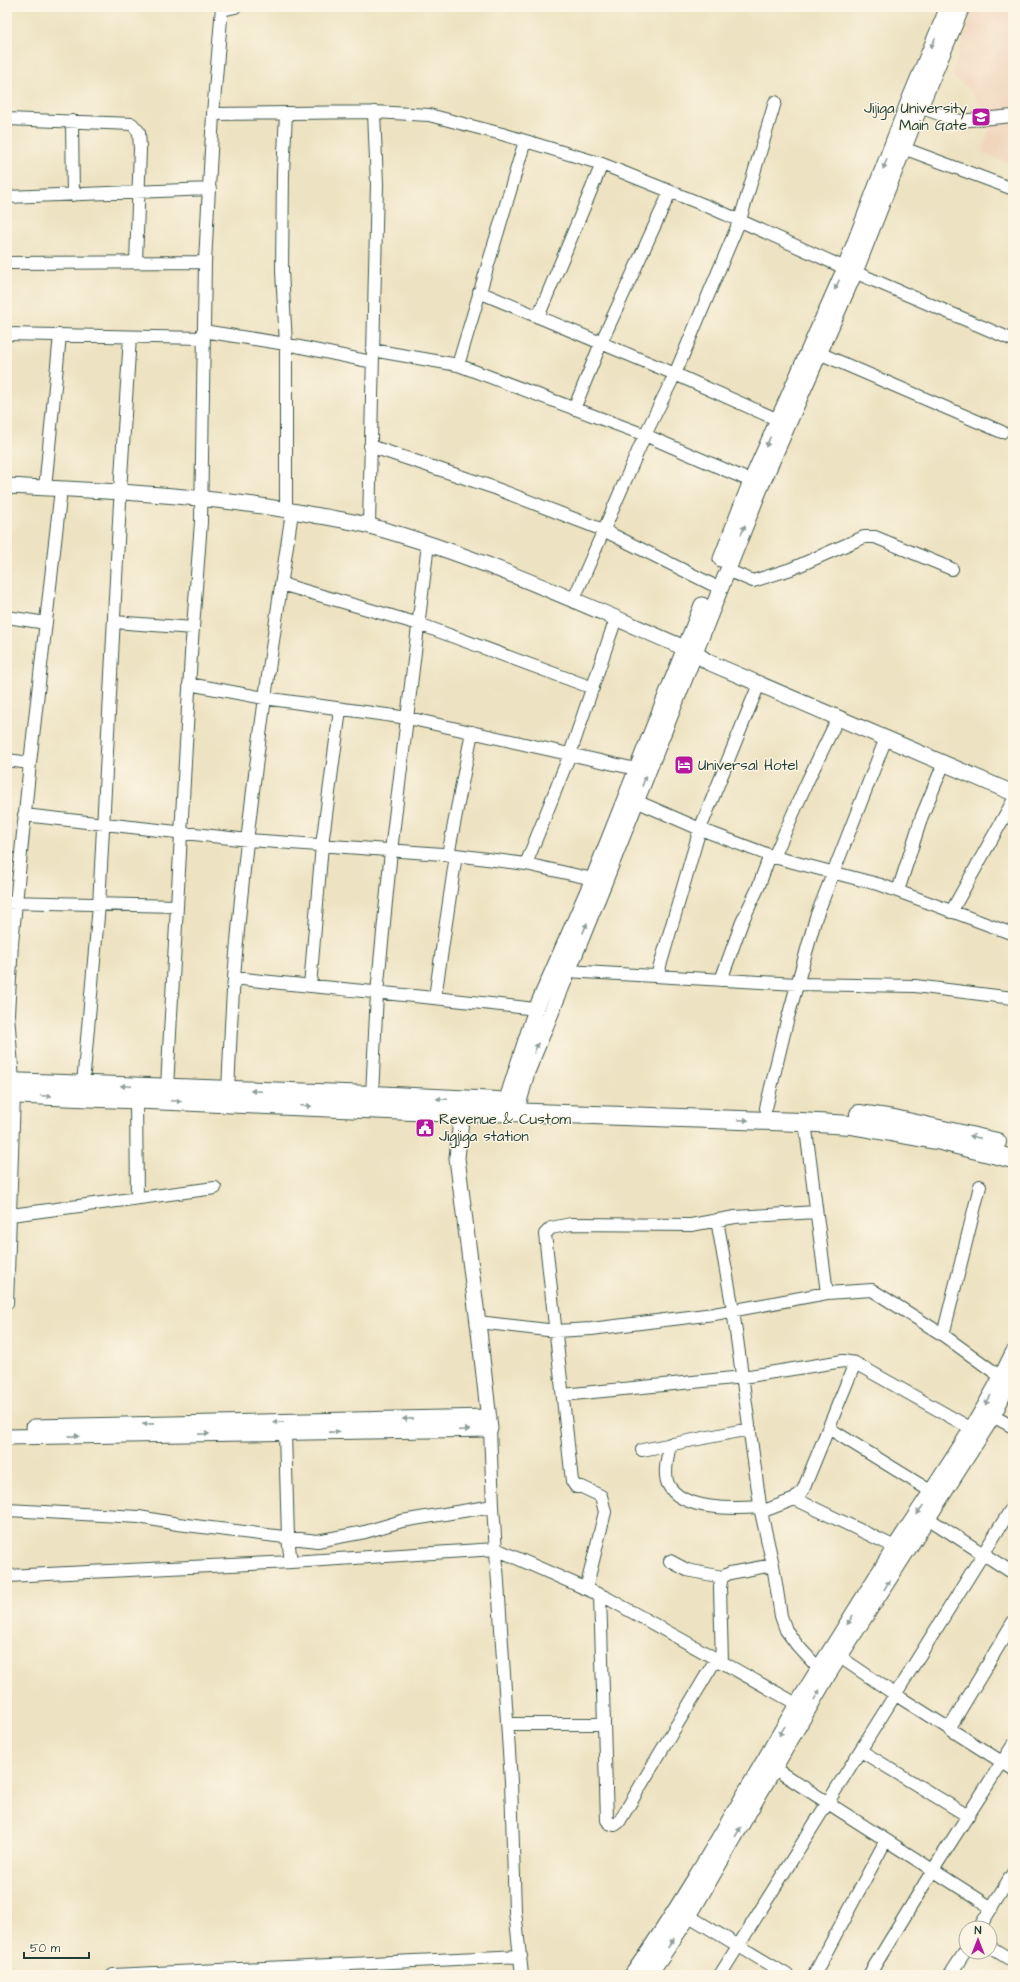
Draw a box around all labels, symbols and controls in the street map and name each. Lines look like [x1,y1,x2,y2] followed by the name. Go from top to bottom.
[930,37,936,49] one-way arrow
[864,98,967,136] place label: Jijiga University Main Gate
[970,106,992,128] school or university icon: Jijiga University Main Gate
[881,158,887,170] one-way arrow
[834,279,840,291] one-way arrow
[765,437,771,448] one-way arrow
[741,524,747,536] one-way arrow
[673,754,695,776] hotel icon: Universal Hotel
[698,755,798,776] place label: Universal Hotel
[641,775,647,787] one-way arrow
[582,921,588,933] one-way arrow
[533,1042,539,1054] one-way arrow
[120,1082,132,1089] one-way arrow
[249,1088,262,1094] one-way arrow
[40,1093,53,1099] one-way arrow
[436,1095,448,1102] one-way arrow
[170,1098,183,1104] one-way arrow
[300,1103,312,1110] one-way arrow
[439,1109,571,1148] place label: Revenue & Custom Jigjiga station
[414,1117,436,1139] public building icon: Revenue & Custom Jigjiga station
[737,1117,750,1123] one-way arrow
[969,1134,981,1140] one-way arrow
[985,1394,992,1406] one-way arrow
[402,1416,414,1423] one-way arrow
[271,1419,284,1425] one-way arrow
[141,1421,154,1427] one-way arrow
[458,1427,471,1433] one-way arrow
[328,1429,341,1435] one-way arrow
[198,1431,211,1437] one-way arrow
[68,1433,81,1439] one-way arrow
[916,1505,924,1516] one-way arrow
[883,1580,891,1590] one-way arrow
[846,1614,853,1626] one-way arrow
[814,1689,821,1701] one-way arrow
[779,1725,786,1737] one-way arrow
[735,1826,742,1838] one-way arrow
[958,1920,998,1960] north arrow
[975,1923,982,1938] text: N
[24,1934,89,1960] scale bar
[667,1937,675,1948] one-way arrow
[30,1940,61,1957] text: 50 m

